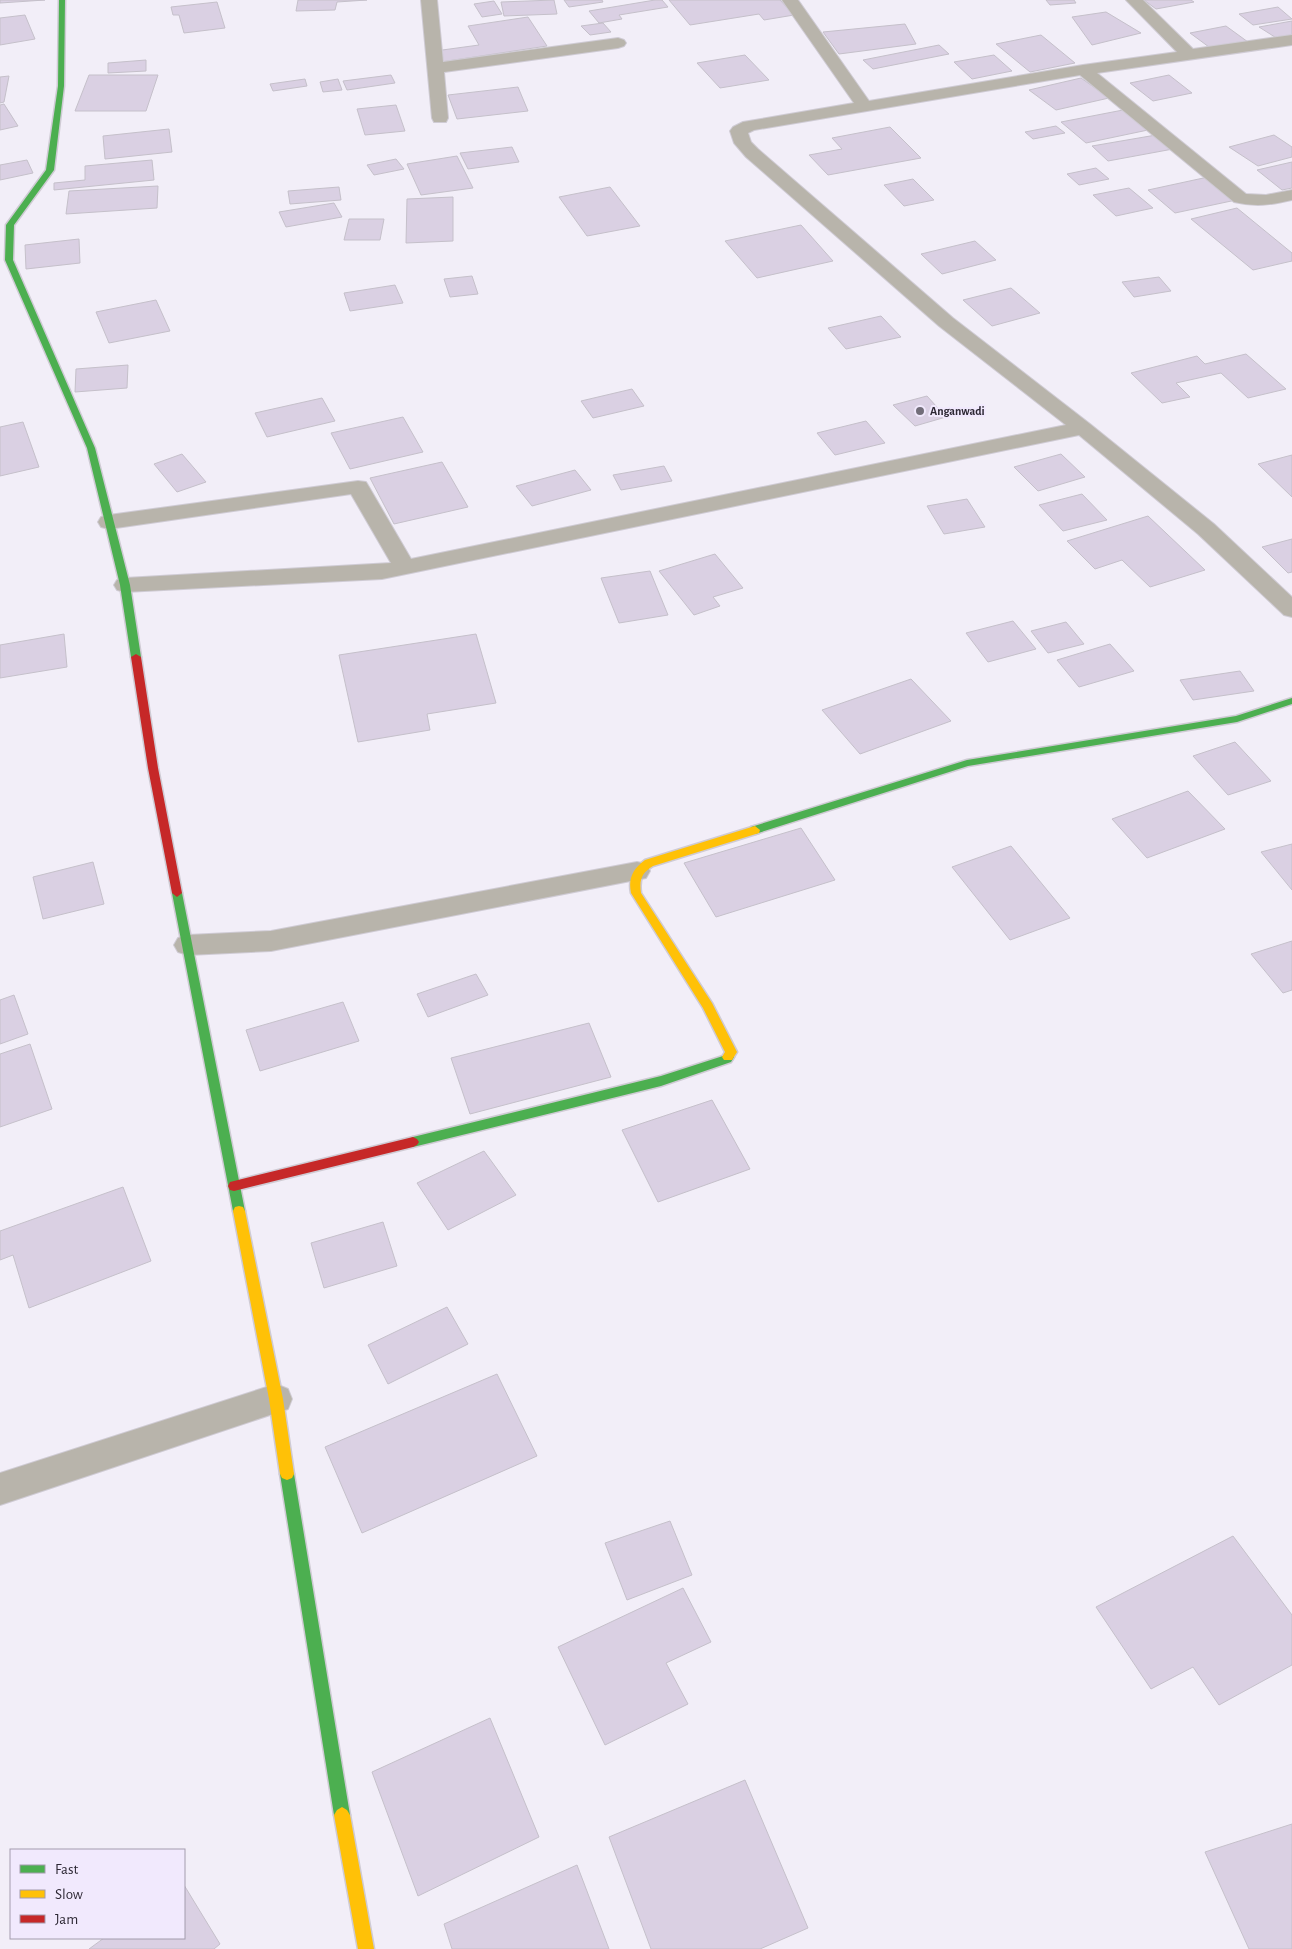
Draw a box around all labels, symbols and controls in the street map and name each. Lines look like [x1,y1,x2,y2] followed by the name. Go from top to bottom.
[914,405,926,417] marker: Anganwadi
[930,405,985,417] place label: Anganwadi
[10,1849,185,1939] legend
[55,1862,79,1877] text: Fast
[55,1887,83,1902] text: Slow
[55,1912,78,1927] text: Jam

